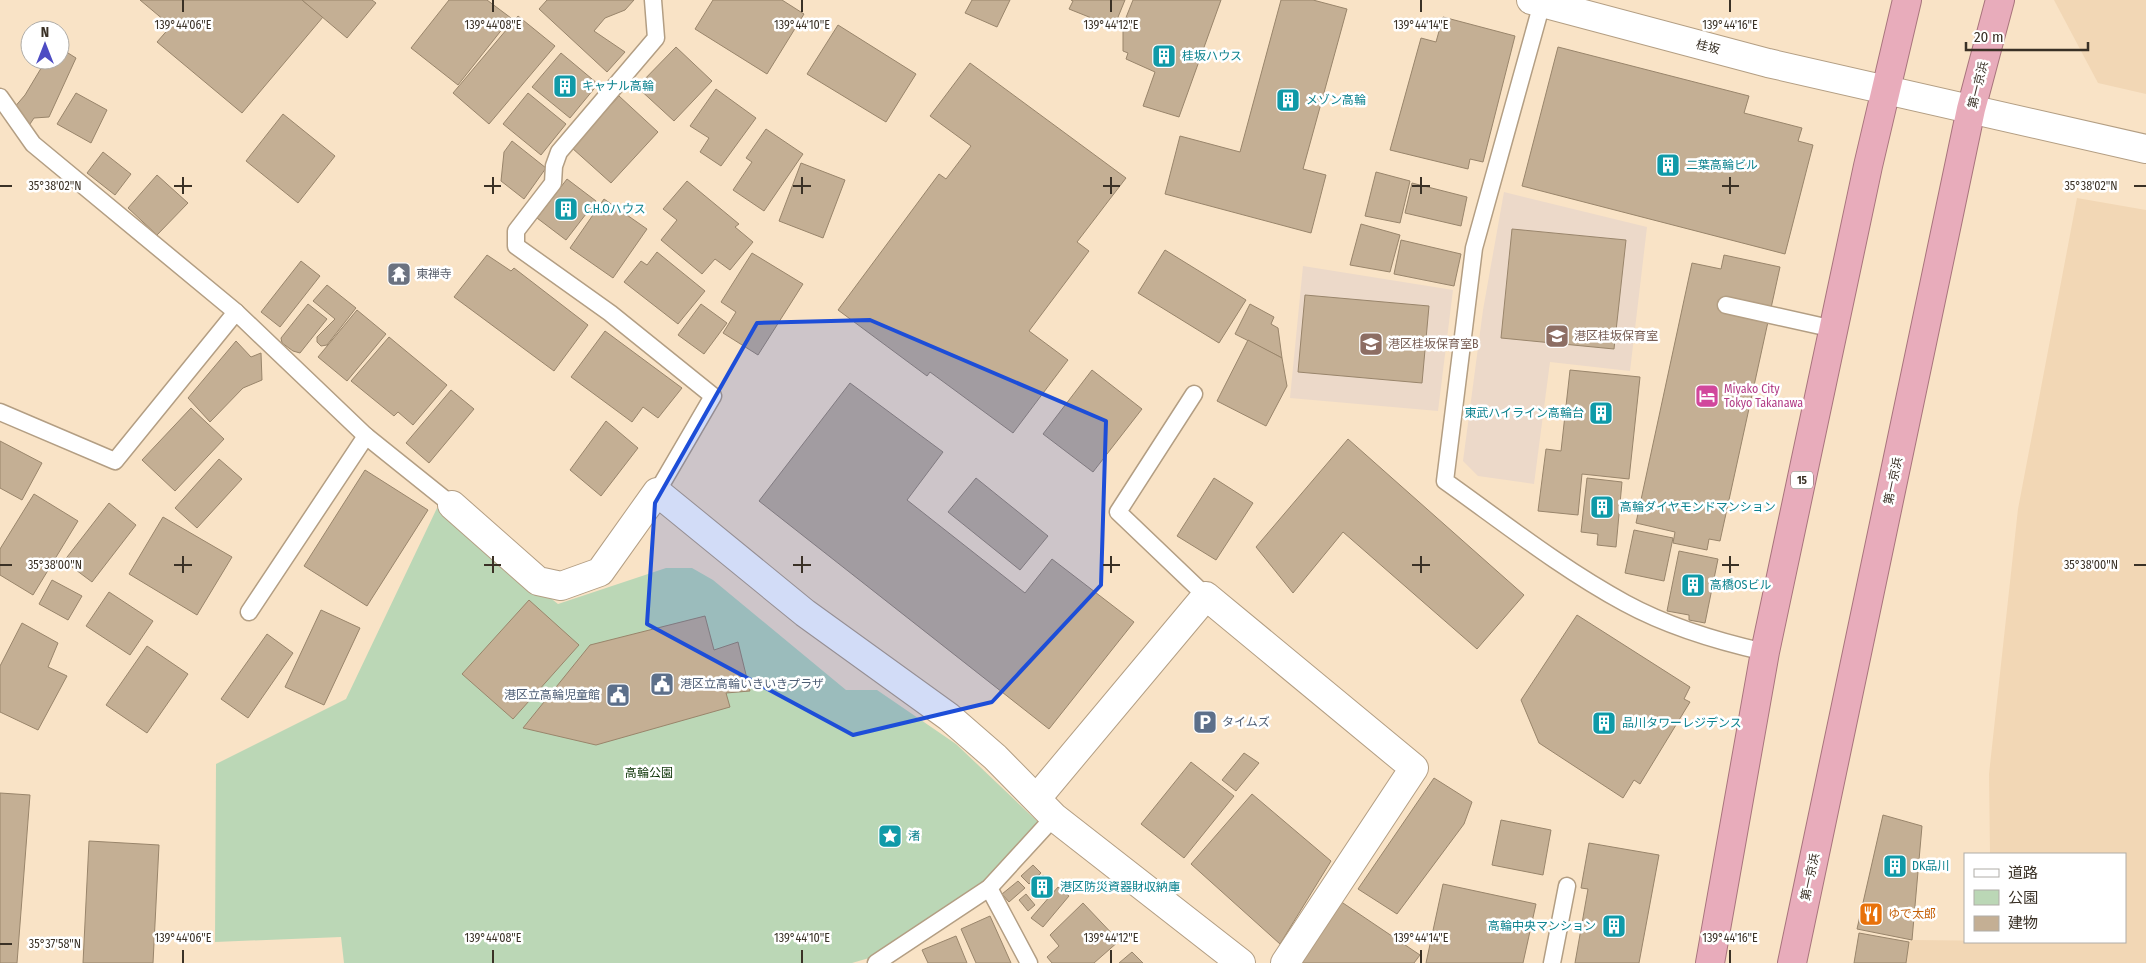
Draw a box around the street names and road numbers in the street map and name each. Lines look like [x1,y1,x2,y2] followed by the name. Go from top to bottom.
[1695,37,1721,57] street label: 桂坂
[1965,60,1991,110] street label: 第一京浜
[1881,456,1905,506] street label: 第一京浜
[1791,472,1813,488] road number: 15
[1798,852,1822,902] street label: 第一京浜

